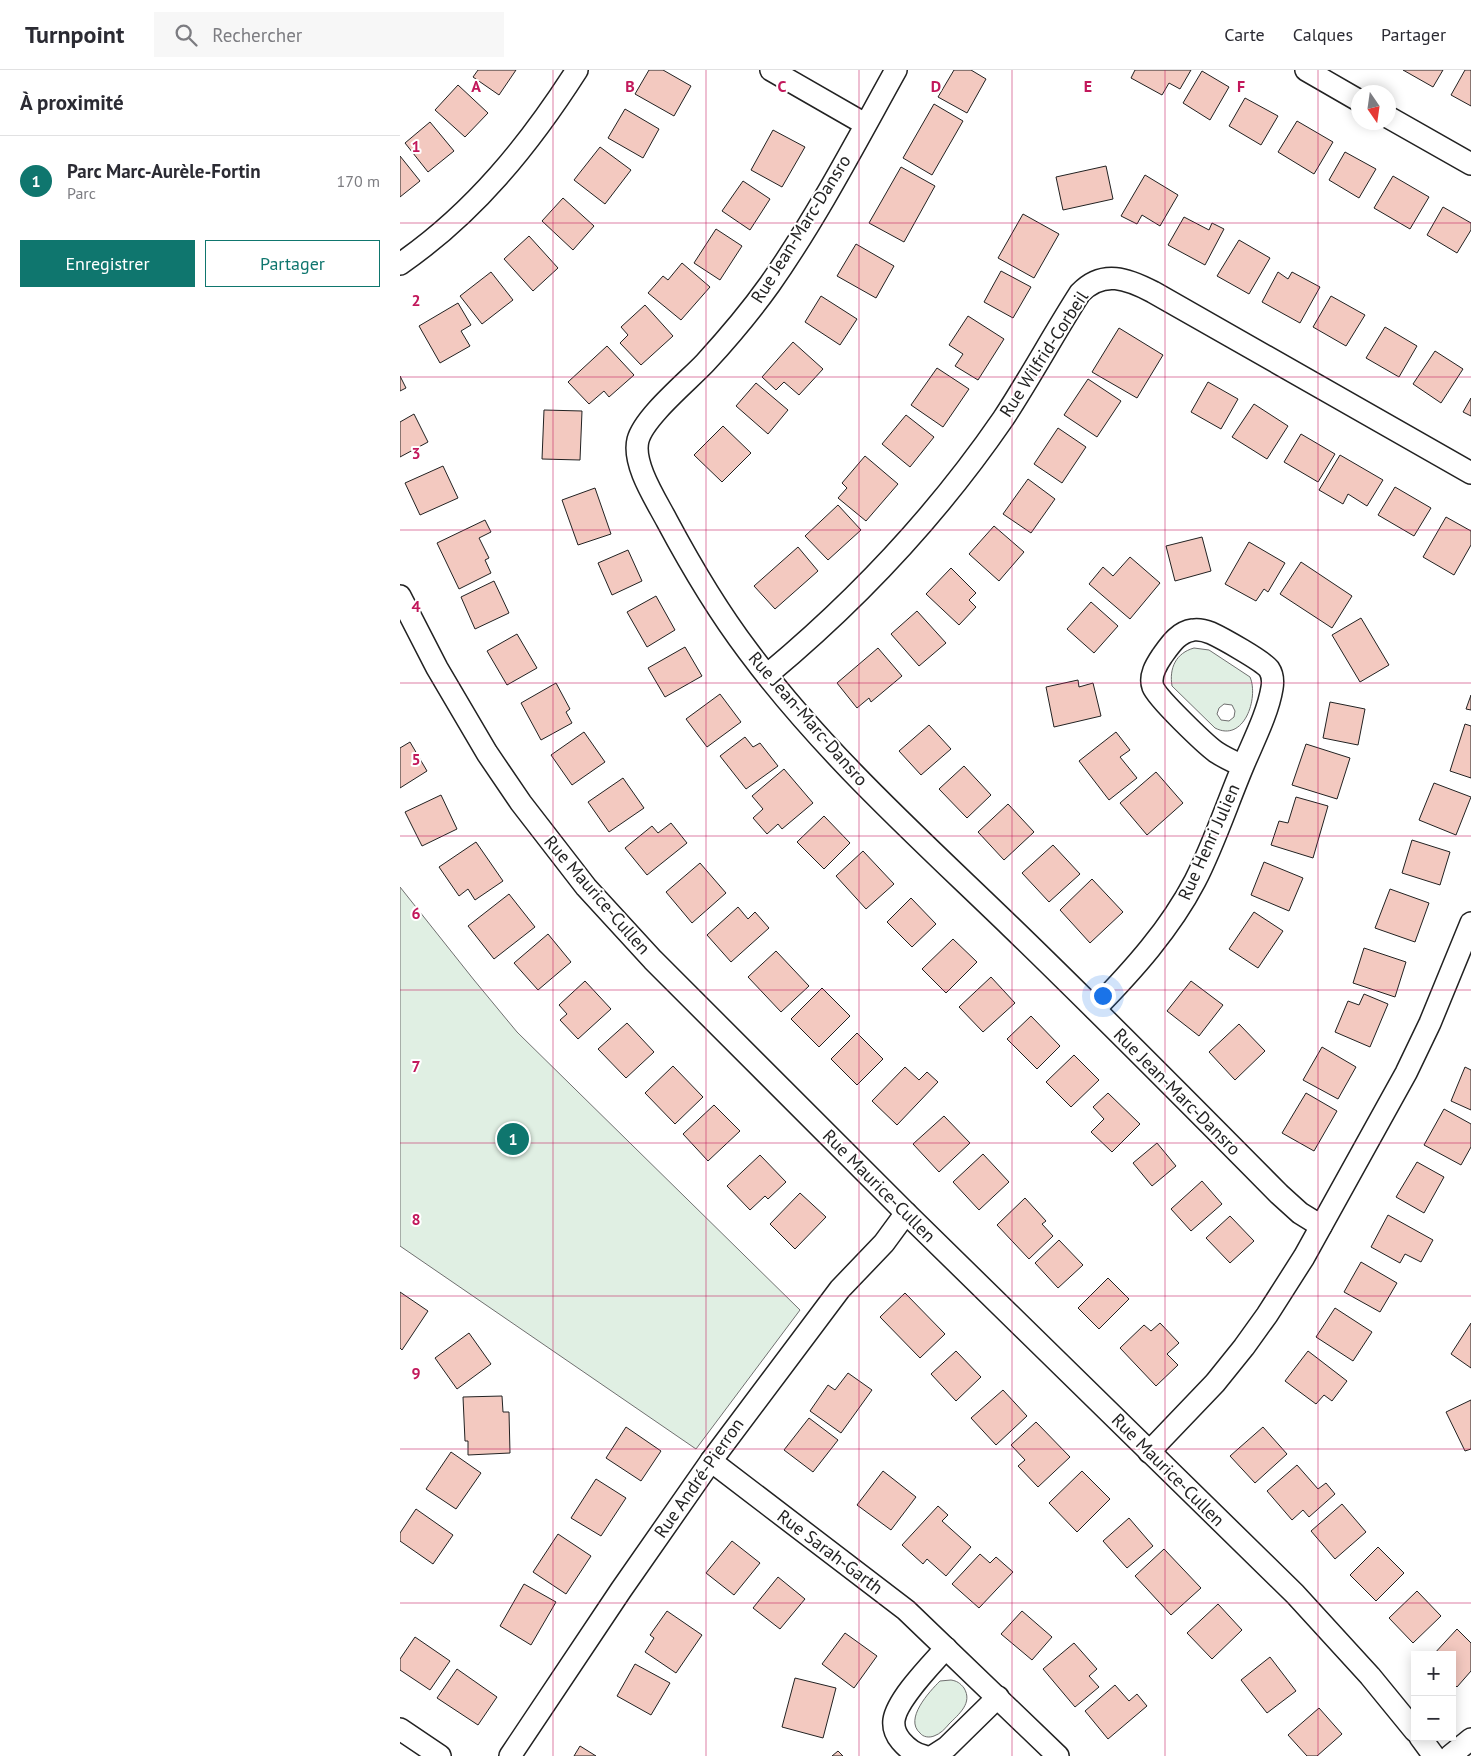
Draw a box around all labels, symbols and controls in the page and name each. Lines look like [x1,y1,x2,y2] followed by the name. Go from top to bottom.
[154,12,504,57] search box
[25,19,124,50] text: Turnpoint
[172,21,200,49] icon: search
[212,23,302,47] text: Rechercher
[1224,23,1265,46] text: Carte
[1293,23,1353,46] text: Calques
[1381,23,1446,46] text: Partager
[471,76,481,96] text: A
[625,76,635,96] text: B
[778,76,787,96] text: C
[931,76,941,96] text: D
[1084,76,1092,96] text: E
[1237,76,1245,96] text: F
[1351,85,1396,130] north arrow
[20,89,124,116] text: À proximité
[411,136,421,156] text: 1
[746,150,856,307] street label: Rue Jean-Marc-Dansro
[67,159,261,183] text: Parc Marc-Aurèle-Fortin
[31,171,41,191] text: 1
[337,171,380,191] text: 170 m
[67,183,96,203] text: Parc
[20,240,195,287] button: Enregistrer
[205,240,380,287] button: Partager
[994,286,1093,421] street label: Rue Wilfrid-Corbeil
[411,290,421,310] text: 2
[411,443,421,463] text: 3
[411,596,421,616] text: 4
[744,647,873,791] street label: Rue Jean-Marc-Dansro
[411,749,421,769] text: 5
[1173,780,1244,904] street label: Rue Henri Julien
[539,830,655,959] street label: Rue Maurice-Cullen
[411,903,421,923] text: 6
[1090,983,1116,1009] your location
[1109,1023,1246,1160] street label: Rue Jean-Marc-Dansro
[411,1056,421,1076] text: 7
[497,1120,529,1158] pin: 1
[818,1124,941,1247] street label: Rue Maurice-Cullen
[411,1209,421,1229] text: 8
[411,1363,421,1383] text: 9
[1107,1408,1230,1531] street label: Rue Maurice-Cullen
[649,1413,749,1542] street label: Rue André-Pierron
[773,1504,888,1599] street label: Rue Sarah-Garth
[1411,1651,1456,1741] map controls
[1411,1651,1456,1696] button: +
[1411,1696,1456,1741] button: −

